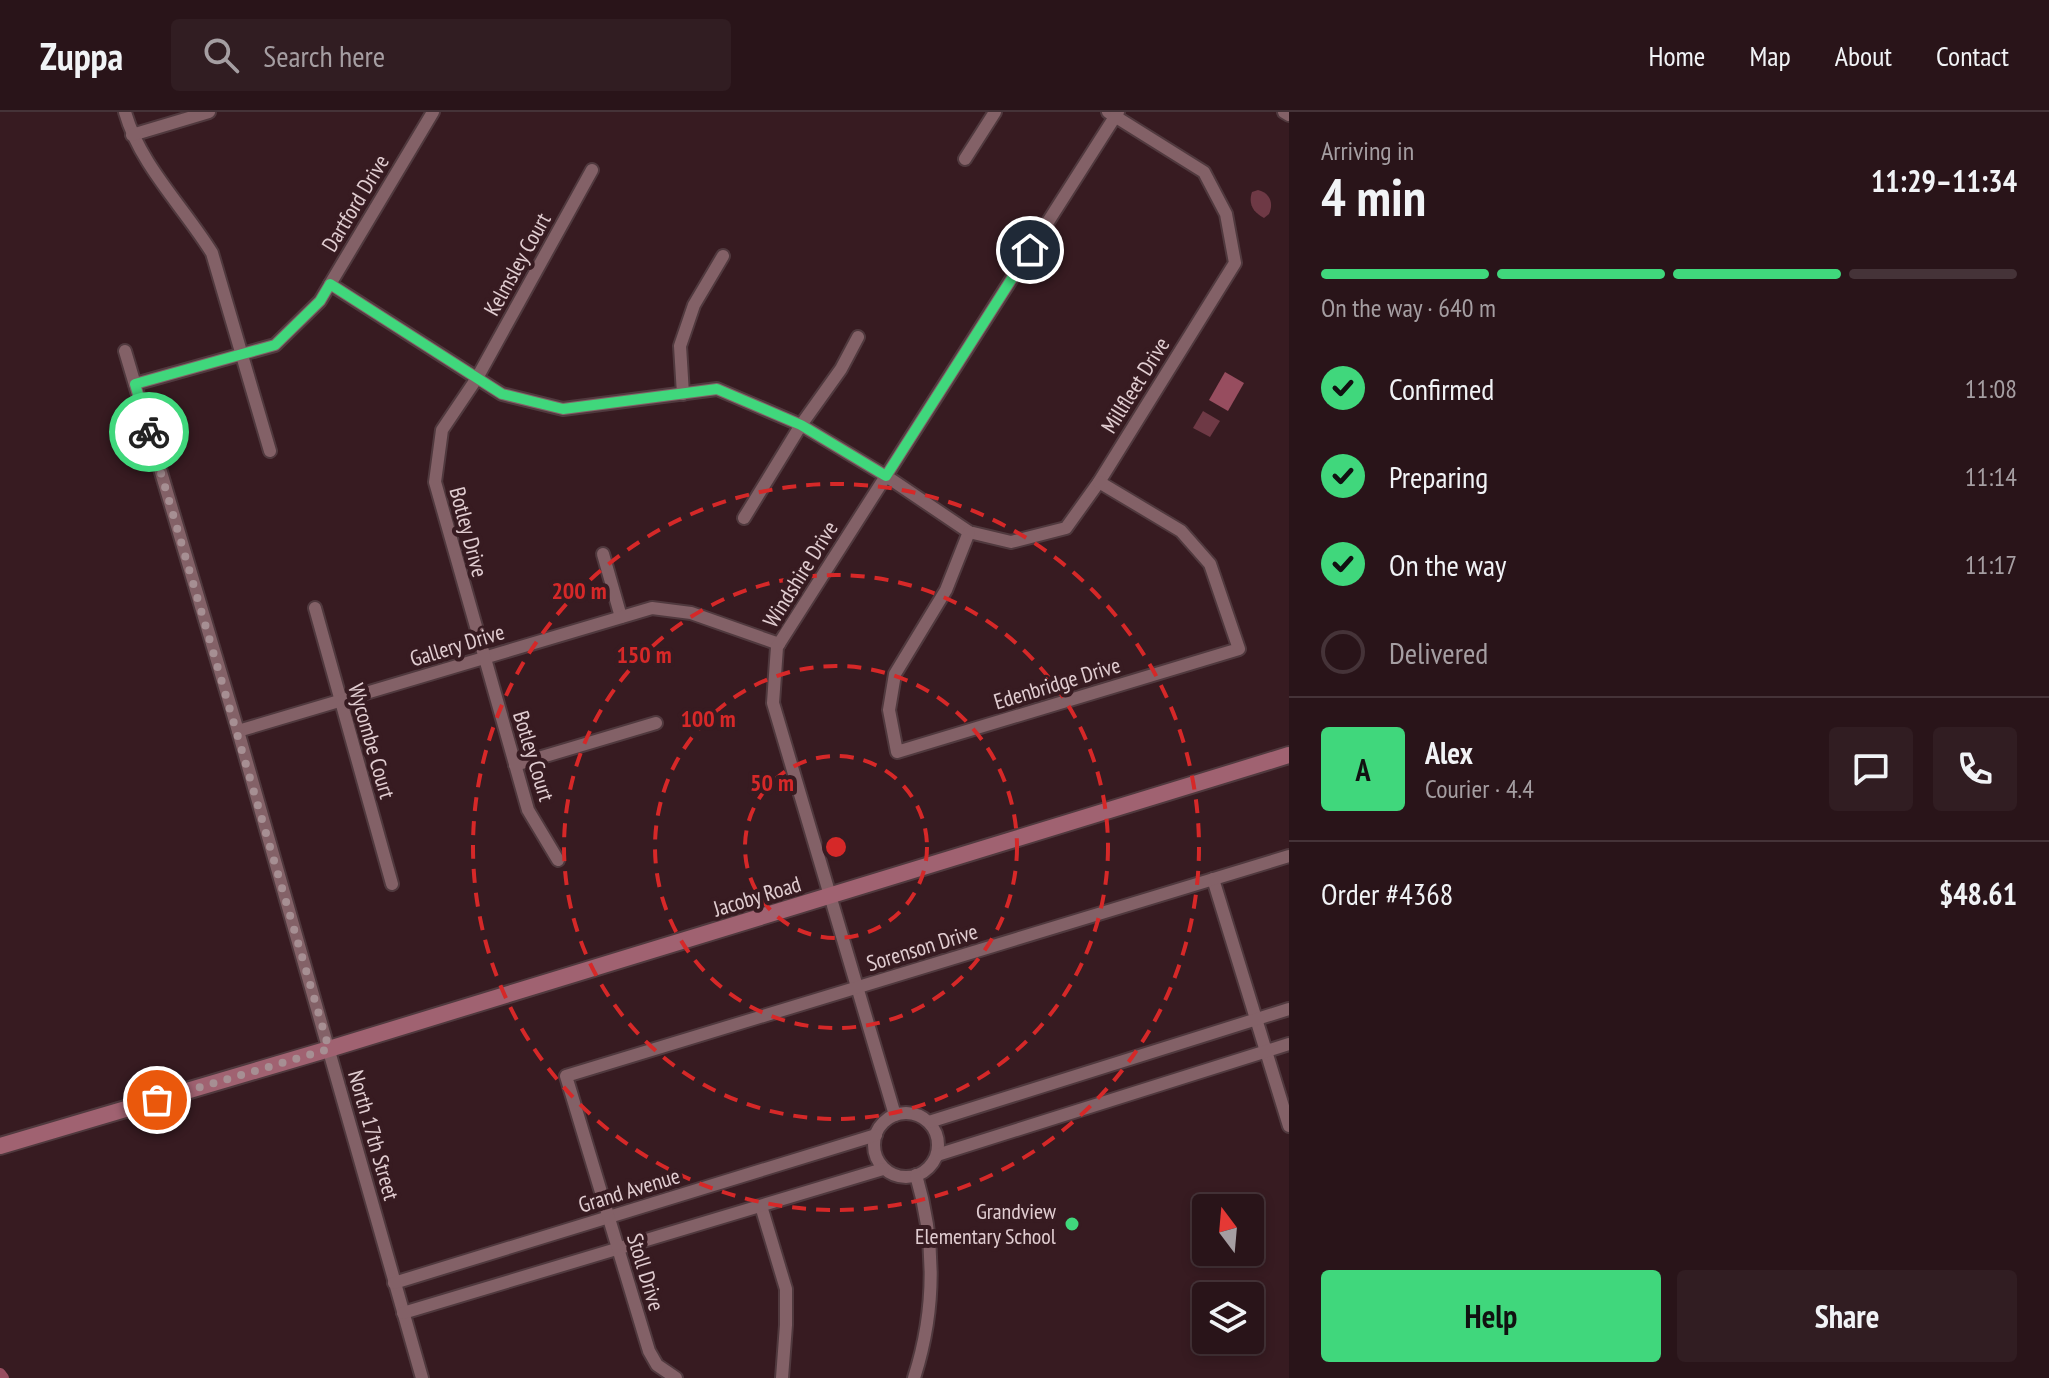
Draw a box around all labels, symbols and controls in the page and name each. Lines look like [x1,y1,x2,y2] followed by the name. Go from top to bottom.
[171,19,731,91] search box
[40,31,123,80] text: Zuppa
[199,33,243,77] icon: search
[263,36,385,75] text: Search here
[1649,37,1705,74] text: Home
[1749,37,1791,74] text: Map
[1835,37,1892,74] text: About
[1936,37,2009,74] text: Contact
[1321,134,1414,167] text: Arriving in
[315,149,395,257] street label: Dartford Drive
[1871,161,2017,200] text: 11:29–11:34
[1321,163,1426,230] text: 4 min
[477,208,557,320] street label: Kelmsley Court
[996,216,1064,284] pin
[1008,228,1052,272] icon: home
[1321,291,1496,324] text: On the way · 640 m
[1094,332,1176,438] street label: Millfleet Drive
[1321,366,1365,410] icon: check
[1389,369,1494,408] text: Confirmed
[1965,372,2017,405] text: 11:08
[109,392,189,472] courier
[127,410,171,454] icon: bike
[1321,454,1365,498] icon: check
[1389,457,1488,496] text: Preparing
[1965,460,2017,493] text: 11:14
[444,484,494,580] street label: Botley Drive
[756,516,844,632] street label: Windshire Drive
[1321,542,1365,586] icon: check
[1389,545,1506,584] text: On the way
[1965,548,2017,581] text: 11:17
[551,575,607,606] text: 200 m
[406,617,508,673] street label: Gallery Drive
[1389,633,1488,672] text: Delivered
[616,639,672,670] text: 150 m
[990,650,1124,716] street label: Edenbridge Drive
[342,680,402,802] street label: Wycombe Court
[680,703,736,734] text: 100 m
[507,707,561,805] street label: Botley Court
[1829,727,1913,811] button: chat
[1933,727,2017,811] button: phone
[1425,733,1473,772] text: Alex
[1355,750,1371,789] text: A
[750,767,794,798] text: 50 m
[1425,772,1534,805] text: Courier · 4.4
[822,833,850,861] centre of rings
[709,869,804,923] street label: Jacoby Road
[1321,874,1453,913] text: Order #4368
[1939,874,2017,913] text: $48.61
[863,917,981,977] street label: Sorenson Drive
[123,1066,191,1134] pin
[342,1067,406,1203] street label: North 17th Street
[135,1078,179,1122] icon: bag
[575,1161,683,1219] street label: Grand Avenue
[1192,1194,1264,1266] north arrow
[1192,1194,1264,1354] map controls
[915,1197,1057,1250] place label: Grandview Elementary School
[1063,1215,1081,1233] marker: Grandview Elementary School
[621,1230,671,1314] street label: Stoll Drive
[1321,1270,1661,1362] button: Help
[1677,1270,2017,1362] button: Share
[1192,1282,1264,1354] button: layers

